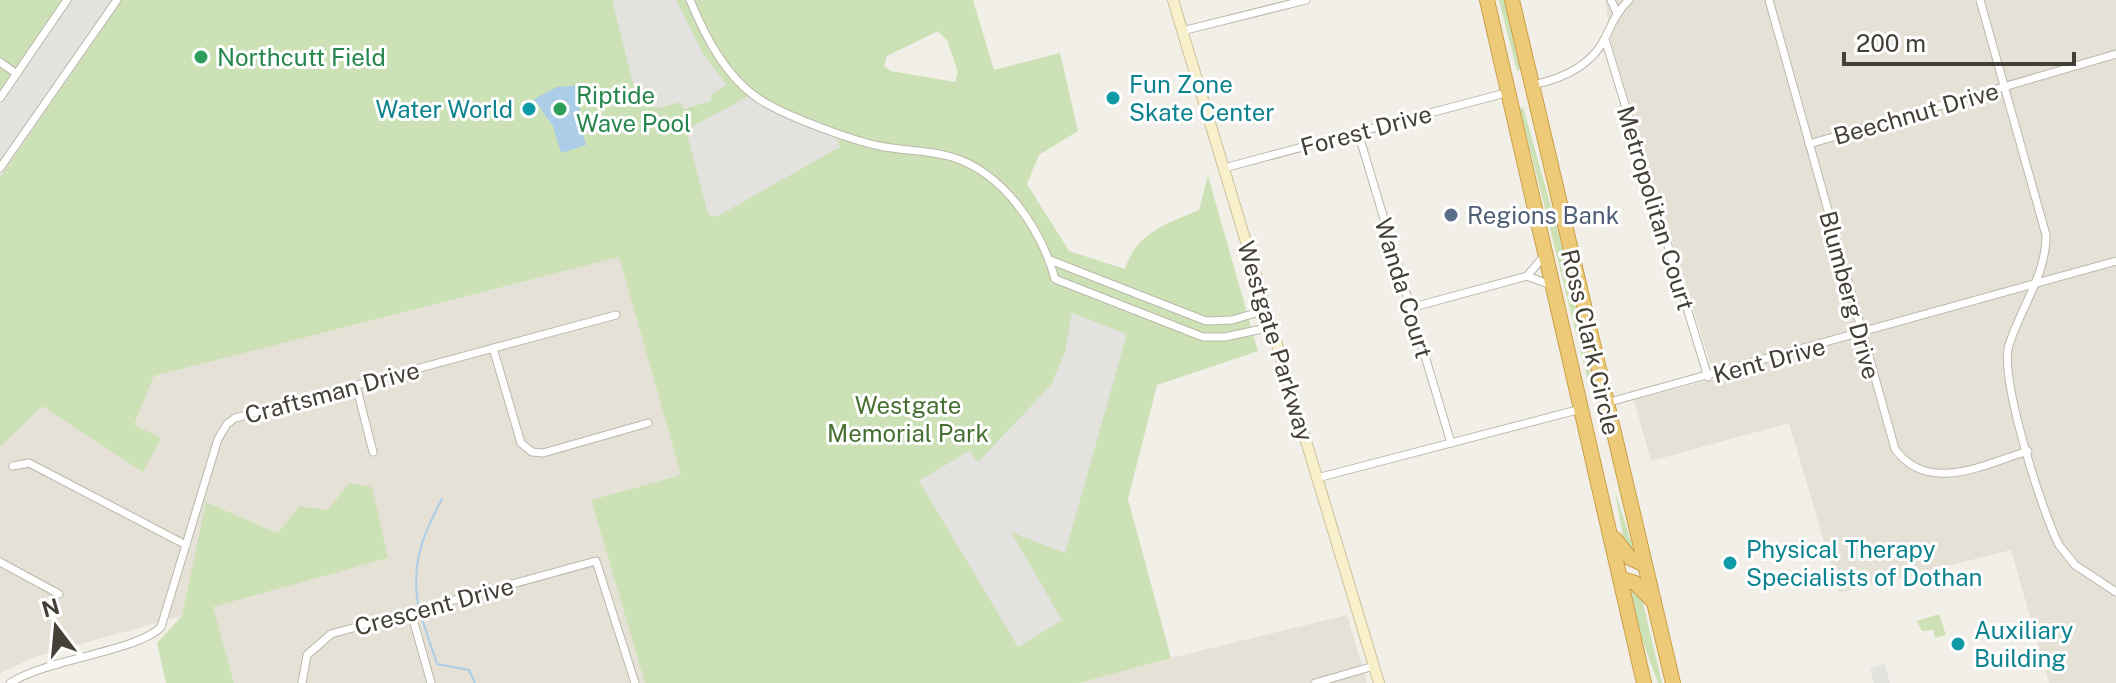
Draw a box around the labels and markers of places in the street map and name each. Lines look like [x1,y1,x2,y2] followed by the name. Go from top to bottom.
[217,43,386,71] place label: Northcutt Field
[192,48,210,66] marker: Northcutt Field
[1129,70,1275,126] place label: Fun Zone Skate Center
[576,81,691,137] place label: Riptide Wave Pool
[1104,89,1122,107] marker: Fun Zone Skate Center
[375,95,513,123] place label: Water World
[520,100,538,118] marker: Water World
[551,100,569,118] marker: Riptide Wave Pool
[1467,201,1619,229] place label: Regions Bank
[1442,206,1460,224] marker: Regions Bank
[1746,535,1982,591] place label: Physical Therapy Specialists of Dothan
[1721,554,1739,572] marker: Physical Therapy Specialists of Dothan
[1974,616,2073,672] place label: Auxiliary Building
[1949,635,1967,653] marker: Auxiliary Building

